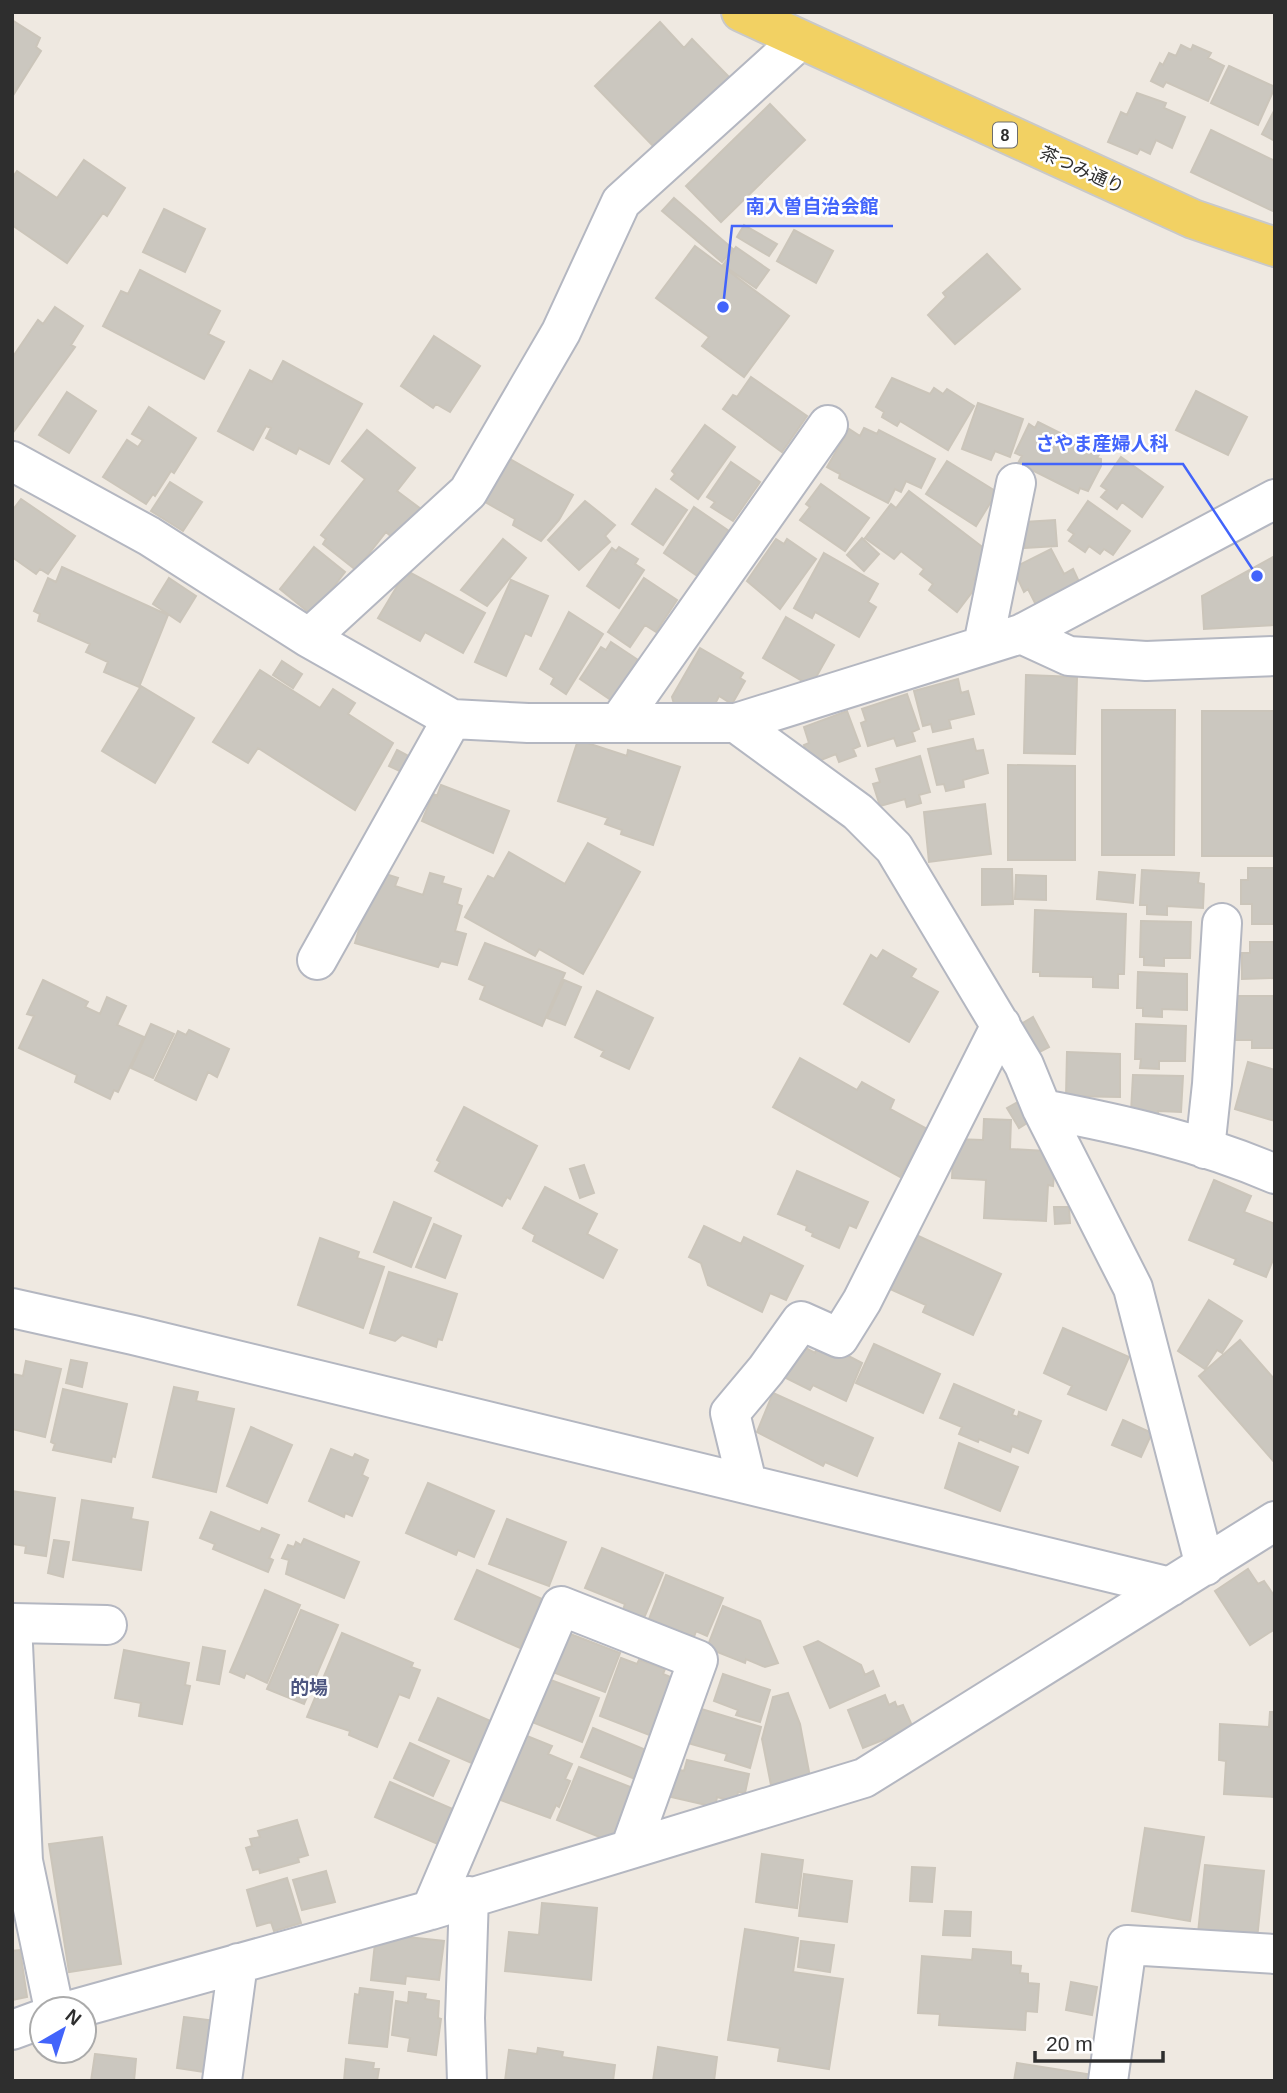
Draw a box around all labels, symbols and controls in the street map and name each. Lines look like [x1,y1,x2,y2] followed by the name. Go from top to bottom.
[993,122,1017,148] road number: 8
[1037,143,1127,197] street label: 茶つみ通り
[732,186,893,226] callout: 南入曽自治会館
[745,196,879,217] text: 南入曽自治会館
[1022,424,1183,464] callout: さやま産婦人科
[1035,433,1169,454] text: さやま産婦人科
[290,1677,328,1698] district label: 的場
[28,1995,98,2065] north arrow
[61,2005,85,2030] text: N
[1035,2020,1163,2064] scale bar
[1046,2032,1093,2055] text: 20 m

